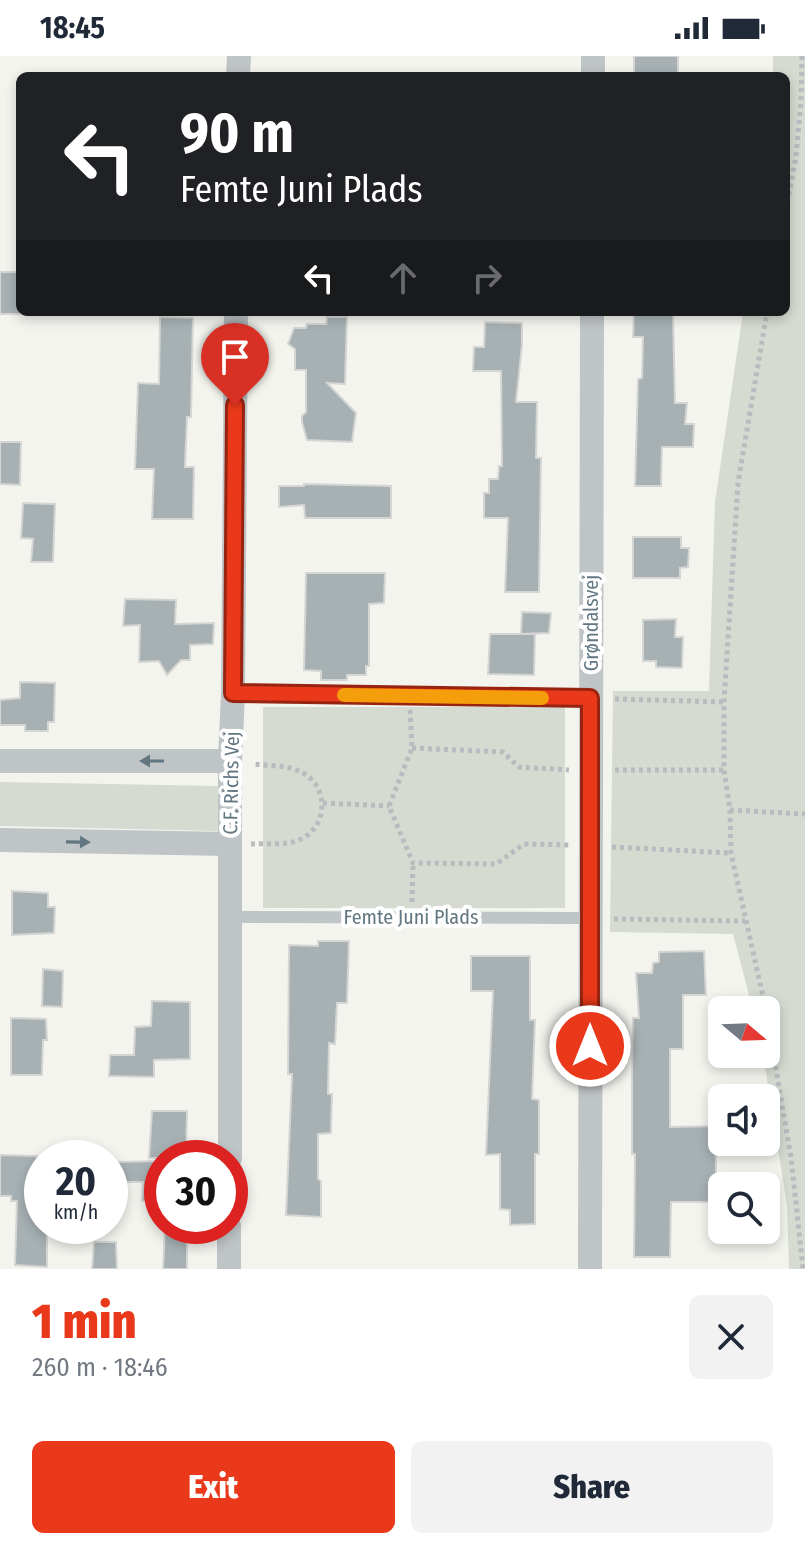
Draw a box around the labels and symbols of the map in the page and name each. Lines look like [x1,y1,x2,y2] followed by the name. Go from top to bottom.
[201,323,269,405] pin
[579,575,603,671] street label: Grøndalsvej
[218,731,244,835] street label: C.F. Richs Vej
[139,755,164,767] one-way arrow
[66,835,91,848] one-way arrow
[344,905,478,929] street label: Femte Juni Plads
[708,996,780,1068] north arrow
[548,1004,632,1088] position arrow
[144,1140,248,1244] speed limit sign: 30

